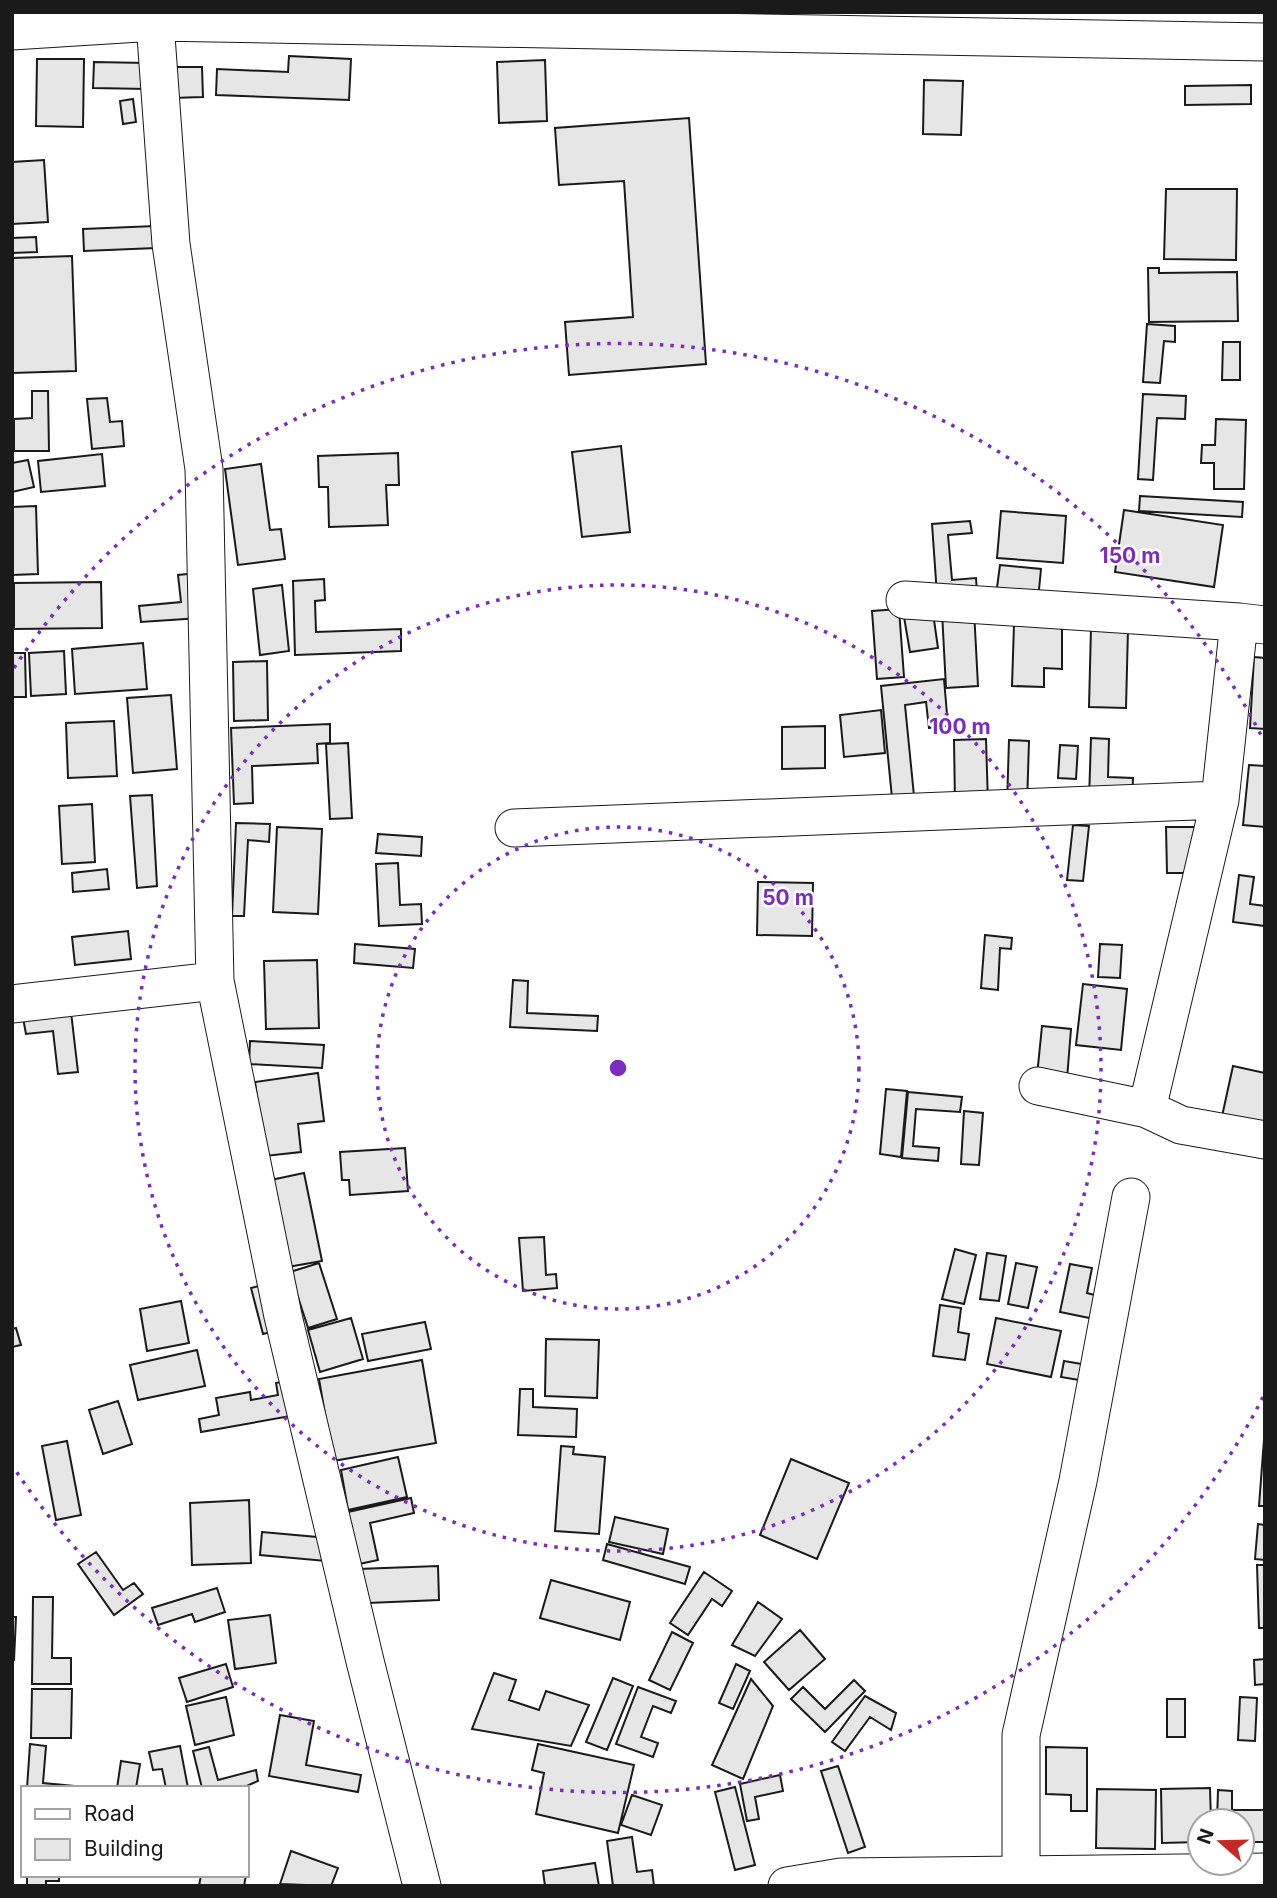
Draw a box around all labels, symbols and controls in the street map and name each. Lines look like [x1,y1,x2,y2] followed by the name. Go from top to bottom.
[1100,543,1160,568] text: 150 m
[929,714,991,739] text: 100 m
[762,885,814,910] text: 50 m
[606,1056,630,1080] centre of rings
[21,1786,248,1877] legend
[84,1801,135,1826] text: Road
[1186,1807,1256,1877] north arrow
[1192,1826,1219,1847] text: N
[84,1836,164,1861] text: Building

